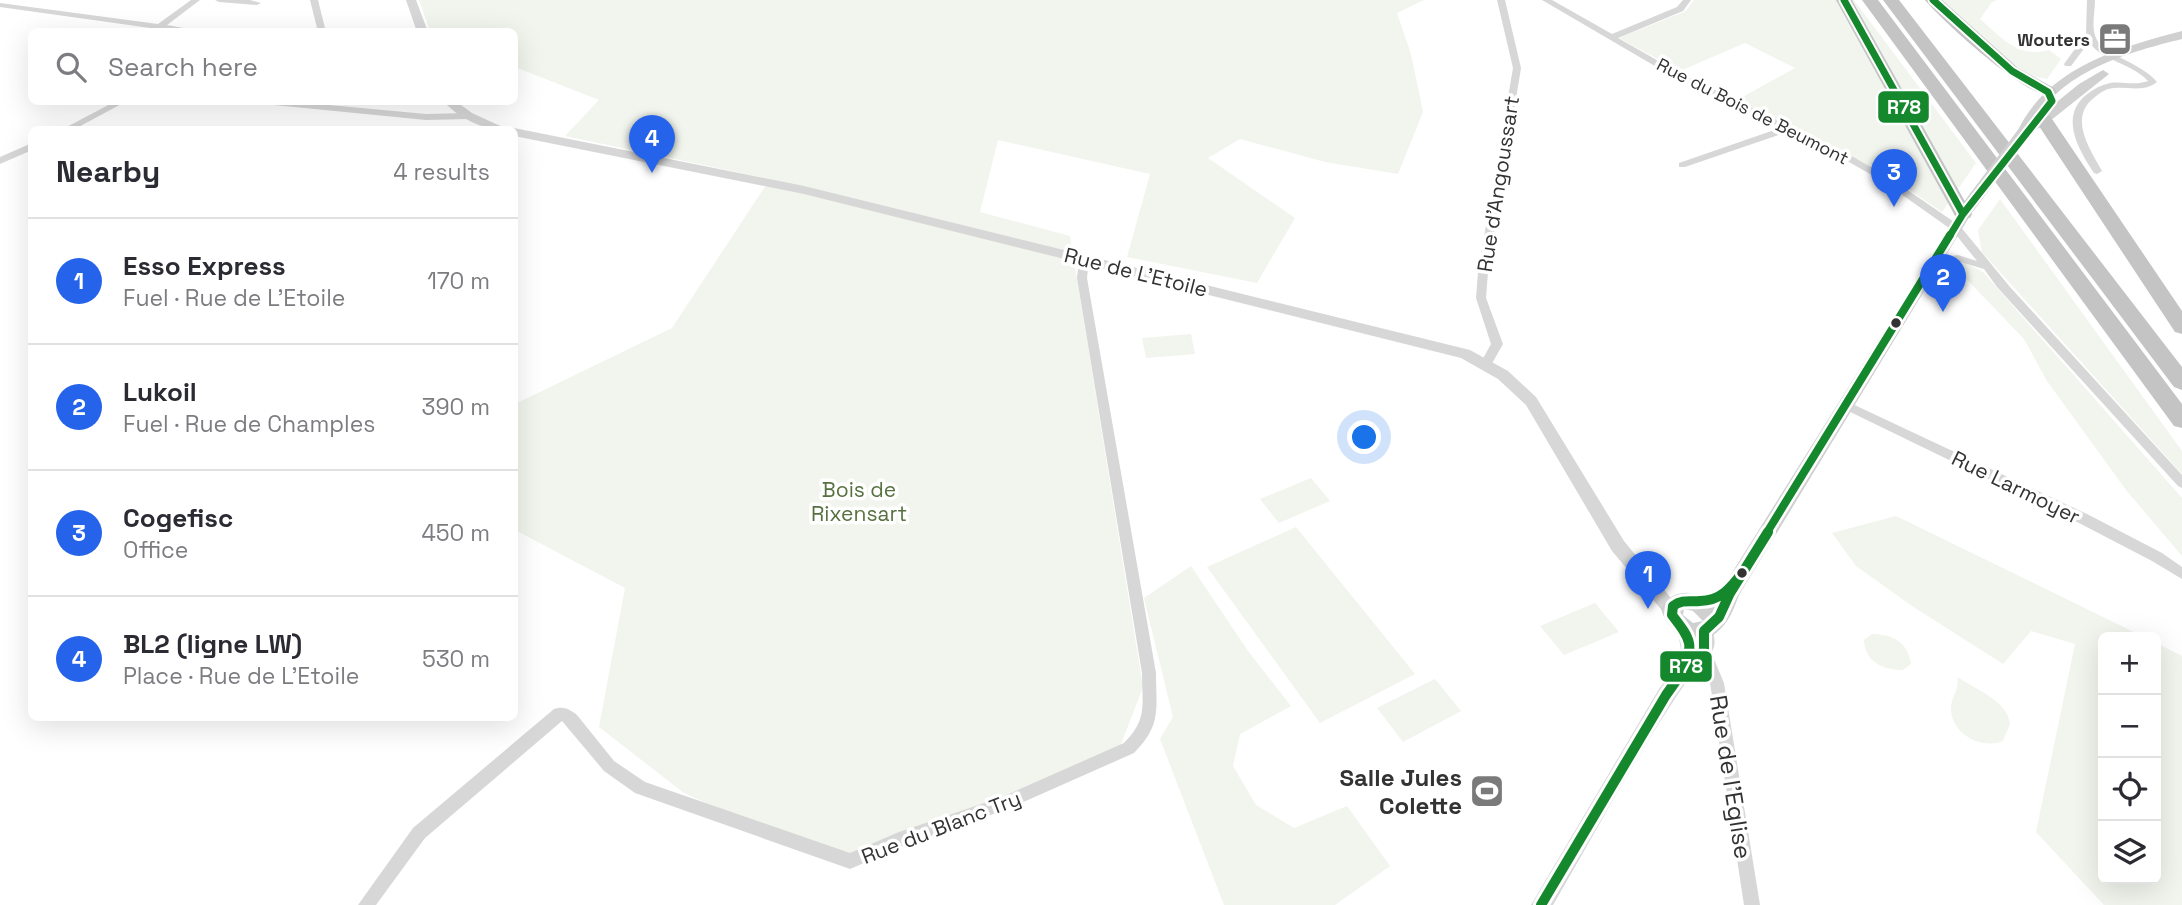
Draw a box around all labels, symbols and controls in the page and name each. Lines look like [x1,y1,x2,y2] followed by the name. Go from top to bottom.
[2096,20,2134,58] office icon: Wouters
[28,28,518,105] search box
[2017,28,2090,51] place label: Wouters
[52,48,90,86] icon: search
[108,50,258,84] text: Search here
[1653,53,1853,169] street label: Rue du Bois de Beumont
[1877,90,1930,124] line badge: R78
[1471,94,1525,274] street label: Rue d'Angoussart
[1887,95,1921,120] text: R78
[629,115,675,173] pin: 4
[1871,149,1917,207] pin: 3
[56,152,160,191] text: Nearby
[393,157,490,187] text: 4 results
[1062,241,1210,303] street label: Rue de L'Etoile
[123,249,286,283] text: Esso Express
[1920,254,1966,312] pin: 2
[74,266,84,296] text: 1
[427,266,490,296] text: 170 m
[123,283,345,313] text: Fuel · Rue de L'Etoile
[1889,316,1903,330] unlabelled marker
[123,375,197,409] text: Lukoil
[72,392,86,422] text: 2
[422,392,490,422] text: 390 m
[123,409,375,439] text: Fuel · Rue de Champles
[1347,420,1381,454] your location
[1947,444,2085,530] street label: Rue Larmoyer
[811,476,907,527] park label: Bois de Rixensart
[123,501,233,535] text: Cogefisc
[72,518,86,548] text: 3
[421,518,490,548] text: 450 m
[123,535,188,565] text: Office
[1625,551,1671,609] pin: 1
[1735,566,1749,580] unlabelled marker
[123,627,302,661] text: BL2 (ligne LW)
[2098,632,2161,884] map controls
[2098,632,2161,695] button: +
[72,644,86,674] text: 4
[422,644,490,674] text: 530 m
[1659,650,1713,683] line badge: R78
[1669,654,1703,679] text: R78
[123,661,359,691] text: Place · Rue de L'Etoile
[1703,693,1759,861] street label: Rue de l'Eglise
[2098,695,2161,758] button: −
[2098,758,2161,821] button: locate
[1339,762,1462,821] place label: Salle Jules Colette
[1468,772,1506,810] sports icon: Salle Jules Colette
[857,784,1025,870] street label: Rue du Blanc Try
[2098,821,2161,884] button: layers

